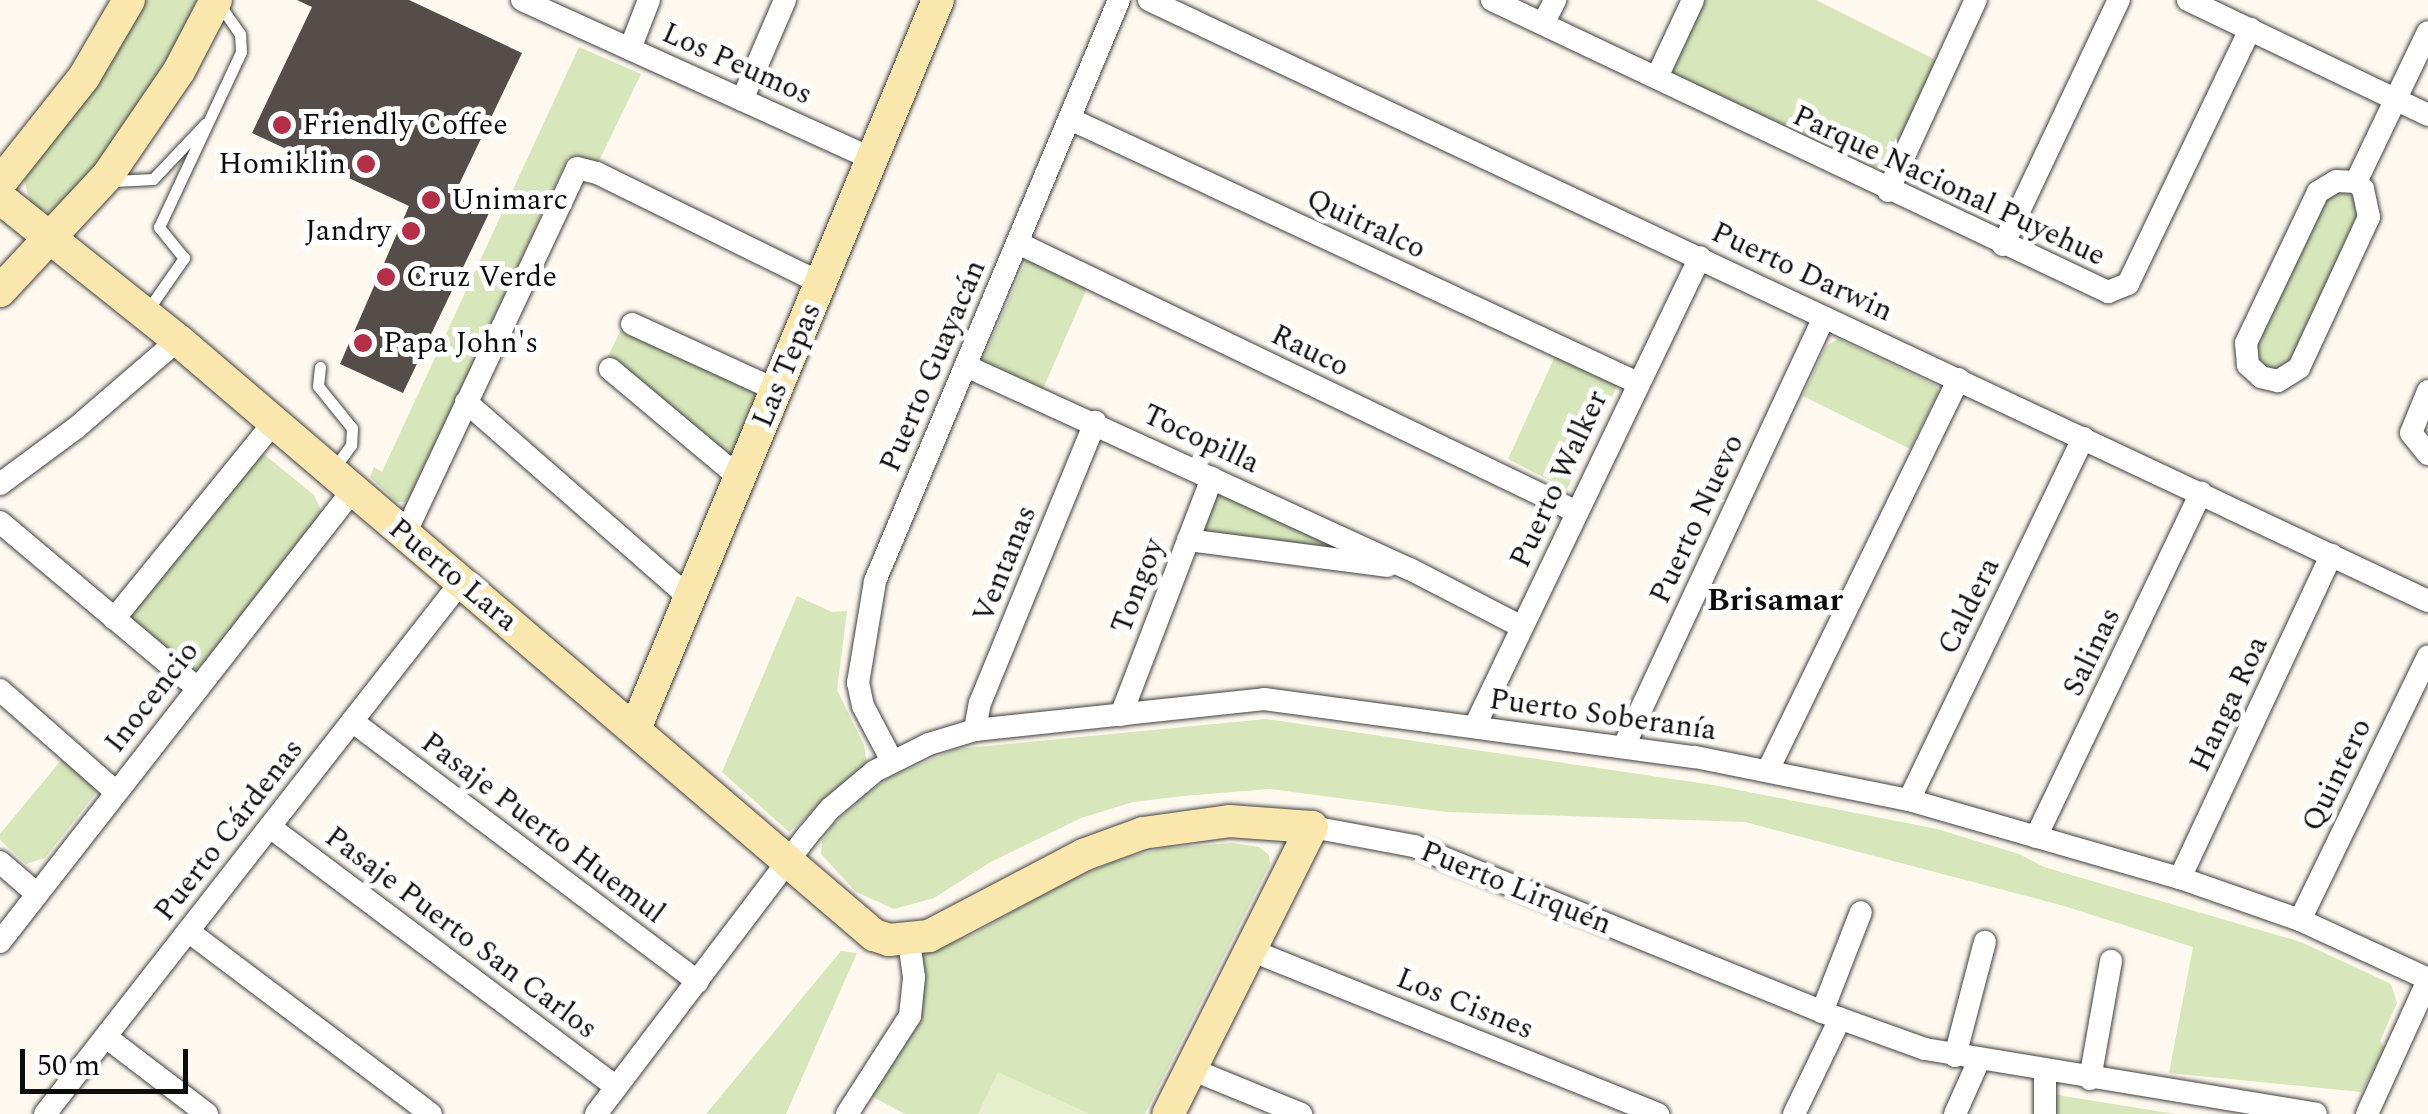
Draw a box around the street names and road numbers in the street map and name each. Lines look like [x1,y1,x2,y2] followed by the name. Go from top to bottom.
[656,15,818,113] street label: Los Peumos
[1787,98,2111,274] street label: Parque Nacional Puyehue
[1301,181,1431,267] street label: Quitralco
[1706,214,1898,330] street label: Puerto Darwin
[872,255,994,477] street label: Puerto Guayacán
[745,297,829,433] street label: Las Tepas
[1265,317,1355,385] street label: Rauco
[1502,385,1616,573] street label: Puerto Walker
[1137,396,1265,482] street label: Tocopilla
[1642,429,1752,609] street label: Puerto Nuevo
[965,500,1045,628] street label: Ventanas
[381,511,525,639] street label: Puerto Lara
[1103,533,1173,639] street label: Tongoy
[1930,552,2008,660] street label: Caldera
[2055,602,2129,702] street label: Salinas
[2182,631,2276,777] street label: Hanga Roa
[97,634,207,760] street label: Inocencio
[1487,681,1719,749] street label: Puerto Soberanía
[2294,713,2380,837] street label: Quintero
[414,725,672,931] street label: Pasaje Puerto Huemul
[147,732,311,928] street label: Puerto Cárdenas
[318,819,604,1047] street label: Pasaje Puerto San Carlos
[1415,833,1617,943] street label: Puerto Lirquén
[1391,960,1539,1048] street label: Los Cisnes

